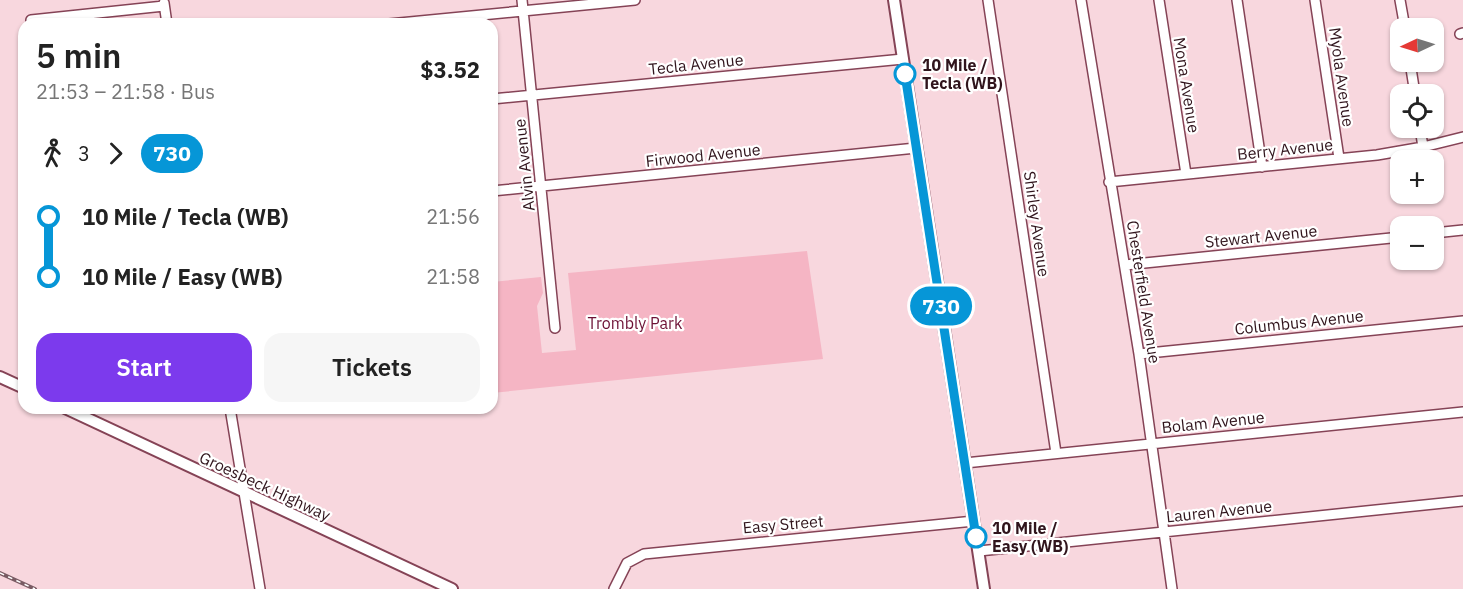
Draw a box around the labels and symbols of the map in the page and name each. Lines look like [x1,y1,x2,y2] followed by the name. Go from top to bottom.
[1390,18,1444,72] north arrow
[1325,26,1359,128] street label: Myola Avenue
[1170,36,1204,135] street label: Mona Avenue
[648,49,745,79] street label: Tecla Avenue
[922,55,1003,93] place label: 10 Mile / Tecla (WB)
[894,63,916,85] marker: 10 Mile / Tecla (WB)
[509,118,539,212] street label: Alvin Avenue
[1236,134,1334,164] street label: Berry Avenue
[645,139,762,171] street label: Firwood Avenue
[1020,170,1054,278] street label: Shirley Avenue
[1123,219,1165,365] street label: Chesterfield Avenue
[1204,220,1318,252] street label: Stewart Avenue
[906,286,976,326] line badge: 730
[1233,305,1365,339] street label: Columbus Avenue
[588,313,683,333] park label: Trombly Park
[1160,407,1266,437] street label: Bolam Avenue
[196,447,334,525] street label: Groesbeck Highway
[1165,495,1273,527] street label: Lauren Avenue
[742,511,824,537] street label: Easy Street
[992,518,1068,556] place label: 10 Mile / Easy (WB)
[965,526,987,548] marker: 10 Mile / Easy (WB)

